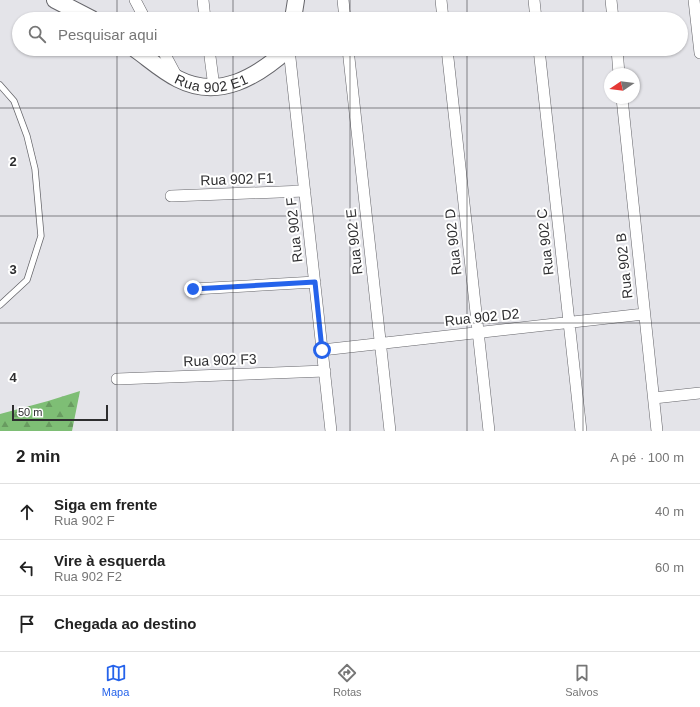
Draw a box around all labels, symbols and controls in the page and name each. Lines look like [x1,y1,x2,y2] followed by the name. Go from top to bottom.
[12,12,688,56] search box
[26,23,48,45] icon: search
[58,26,157,43] text: Pesquisar aqui
[604,68,640,104] north arrow
[172,71,250,95] street label: Rua 902 E1
[9,154,17,169] text: 2
[200,170,274,188] street label: Rua 902 F1
[283,197,305,263] street label: Rua 902 F
[343,208,365,276] street label: Rua 902 E
[442,208,464,276] street label: Rua 902 D
[534,208,556,276] street label: Rua 902 C
[613,232,635,300] street label: Rua 902 B
[9,262,17,277] text: 3
[184,280,202,298] route end
[444,305,520,329] street label: Rua 902 D2
[313,341,331,359] route start
[183,351,257,369] street label: Rua 902 F3
[9,370,17,385] text: 4
[12,403,108,422] scale bar
[18,406,42,418] text: 50 m
[16,447,60,466] text: 2 min
[610,450,684,465] text: A pé · 100 m
[54,496,157,513] text: Siga em frente
[16,501,38,523] icon: ahead
[655,504,684,519] text: 40 m
[54,513,115,528] text: Rua 902 F
[54,552,165,569] text: Vire à esquerda
[16,557,38,579] icon: left
[655,560,684,575] text: 60 m
[54,569,122,584] text: Rua 902 F2
[16,613,38,635] icon: arrive
[54,615,197,632] text: Chegada ao destino
[102,662,129,698] tab: Mapa
[333,662,362,698] tab: Rotas
[565,662,598,698] tab: Salvos

